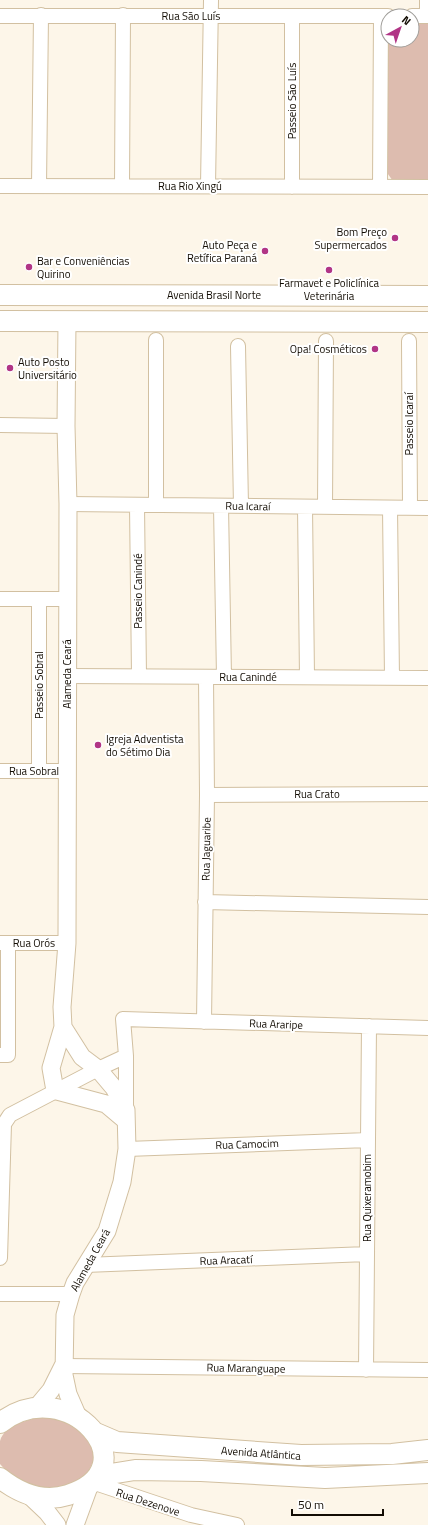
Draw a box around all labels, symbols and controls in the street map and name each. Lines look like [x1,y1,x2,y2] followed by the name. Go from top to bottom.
[162,8,220,24] street label: Rua São Luís
[380,8,420,48] north arrow
[398,12,414,29] text: N
[284,63,300,139] street label: Passeio São Luís
[158,178,222,194] street label: Rua Rio Xingú
[315,224,387,253] place label: Bom Preço Supermercados
[390,233,400,243] marker: Bom Preço Supermercados
[187,237,257,266] place label: Auto Peça e Retífica Paraná
[260,246,270,256] marker: Auto Peça e Retífica Paraná
[37,253,129,282] place label: Bar e Conveniências Quirino
[24,262,34,272] marker: Bar e Conveniências Quirino
[324,265,334,275] marker: Farmavet e Policlínica Veterinária
[279,275,379,304] place label: Farmavet e Policlínica Veterinária
[167,287,262,303] street label: Avenida Brasil Norte
[290,341,367,357] place label: Opa! Cosméticos
[370,344,380,354] marker: Opa! Cosméticos
[18,354,77,383] place label: Auto Posto Universitário
[5,363,15,373] marker: Auto Posto Universitário
[401,391,417,456] street label: Passeio Icaraí
[225,498,272,514] street label: Rua Icaraí
[130,553,146,629] street label: Passeio Canindé
[59,639,75,709] street label: Alameda Ceará
[31,651,47,719] street label: Passeio Sobral
[219,669,277,685] street label: Rua Canindé
[106,731,184,760] place label: Igreja Adventista do Sétimo Dia
[93,740,103,750] marker: Igreja Adventista do Sétimo Dia
[9,763,59,779] street label: Rua Sobral
[294,786,340,802] street label: Rua Crato
[197,817,215,881] street label: Rua Jaguaribe
[13,935,55,951] street label: Rua Orós
[249,1015,304,1033] street label: Rua Araripe
[215,1135,279,1153] street label: Rua Camocim
[359,1154,375,1242] street label: Rua Quixeramobim
[66,1225,114,1294] street label: Alameda Ceará
[199,1251,254,1269] street label: Rua Aracatí
[206,1359,286,1377] street label: Rua Maranguape
[221,1442,302,1464] street label: Avenida Atlântica
[114,1484,182,1520] street label: Rua Dezenove
[292,1491,383,1517] scale bar
[298,1495,324,1514] text: 50 m

